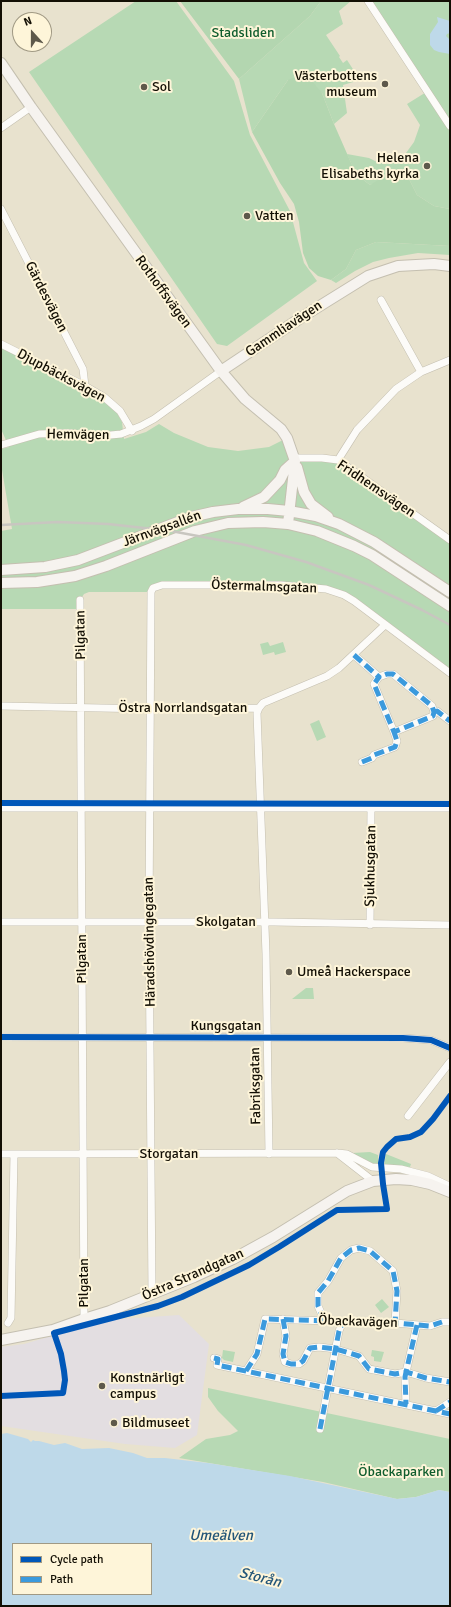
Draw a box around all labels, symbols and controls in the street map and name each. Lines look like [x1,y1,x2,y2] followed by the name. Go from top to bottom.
[12,12,52,52] north arrow
[22,14,34,29] text: N
[211,25,275,41] park label: Stadsliden
[294,68,377,100] place label: Västerbottens museum
[152,79,171,95] place label: Sol
[380,79,390,89] marker: Västerbottens museum
[139,82,149,92] marker: Sol
[321,150,419,182] place label: Helena Elisabeths kyrka
[422,161,432,171] marker: Helena Elisabeths kyrka
[255,208,294,224] place label: Vatten
[242,211,252,221] marker: Vatten
[131,252,195,332] street label: Rothoffsvägen
[21,259,71,335] street label: Gärdesvägen
[243,297,325,361] street label: Gammliavägen
[14,346,108,406] street label: Djupbäcksvägen
[46,426,110,444] street label: Hemvägen
[334,457,418,521] street label: Fridhemsvägen
[121,507,203,551] street label: Järnvägsallén
[211,577,317,597] street label: Östermalmsgatan
[72,610,90,660] street label: Pilgatan
[119,700,247,716] street label: Östra Norrlandsgatan
[362,825,380,907] street label: Sjukhusgatan
[140,877,160,1007] street label: Häradshövdingegatan
[196,914,256,930] street label: Skolgatan
[74,934,90,984] street label: Pilgatan
[297,964,411,980] place label: Umeå Hackerspace
[284,967,294,977] marker: Umeå Hackerspace
[191,1018,261,1034] street label: Kungsgatan
[247,1047,265,1125] street label: Fabriksgatan
[140,1146,198,1162] street label: Storgatan
[140,1245,246,1305] street label: Östra Strandgatan
[76,1258,92,1308] street label: Pilgatan
[318,1312,398,1332] street label: Öbackavägen
[110,1370,184,1402] place label: Konstnärligt campus
[97,1381,107,1391] marker: Konstnärligt campus
[122,1415,190,1431] place label: Bildmuseet
[109,1418,119,1428] marker: Bildmuseet
[358,1464,444,1480] park label: Öbackaparken
[189,1527,253,1545] water label: Umeälven
[12,1543,152,1595] legend
[50,1552,103,1567] text: Cycle path
[237,1564,283,1592] water label: Storån
[50,1572,73,1587] text: Path

